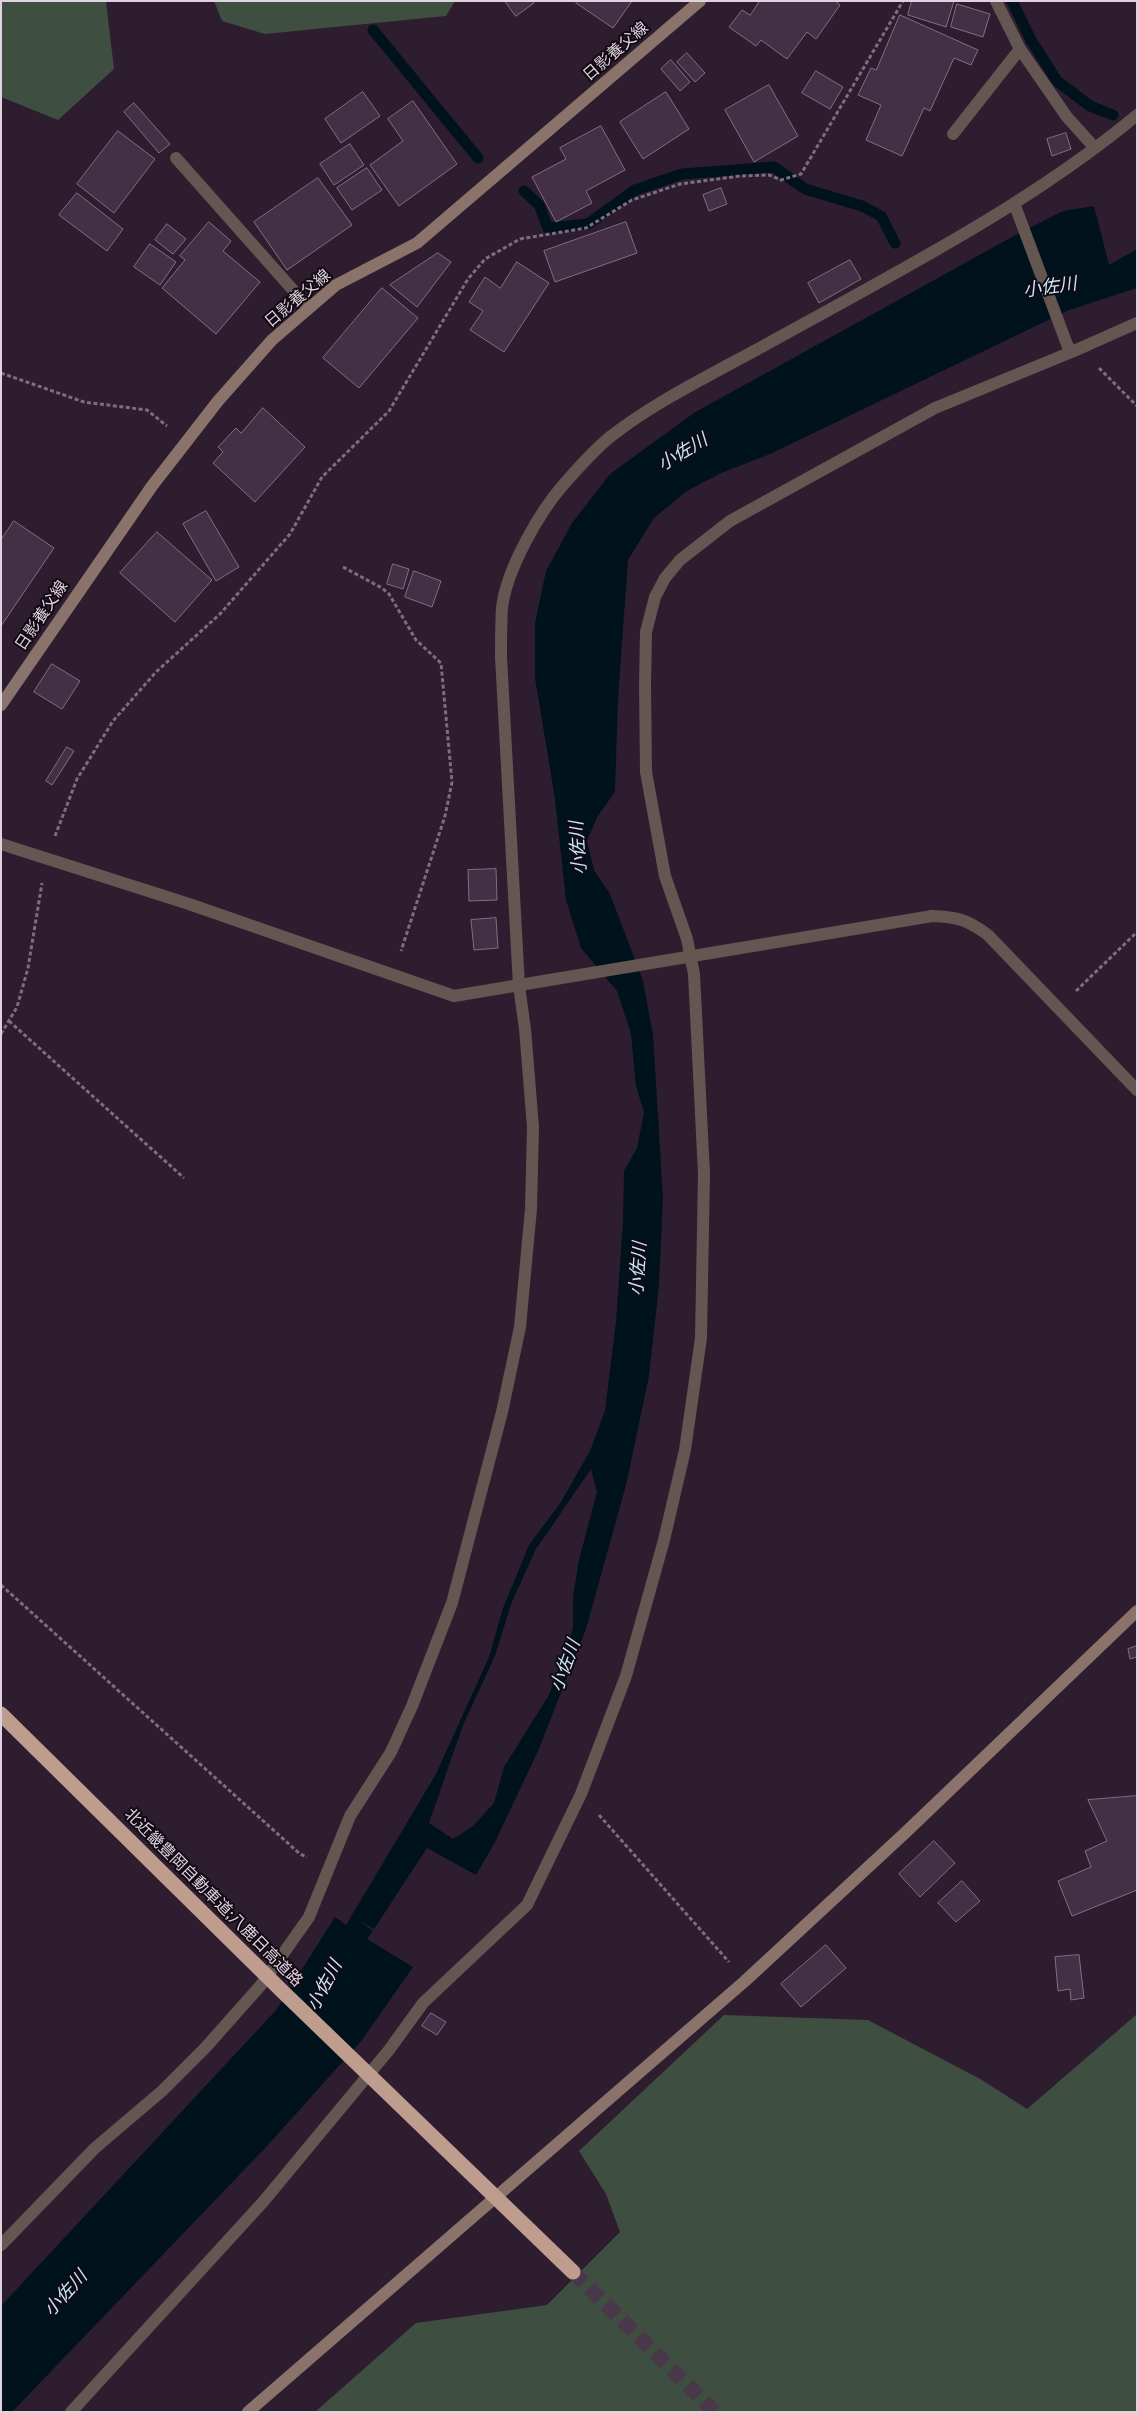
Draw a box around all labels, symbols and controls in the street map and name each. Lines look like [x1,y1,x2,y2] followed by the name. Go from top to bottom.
[580,19,652,85] street label: 日影養父線
[261,266,335,332] street label: 日影養父線
[1022,274,1078,302] water label: 小佐川
[654,430,712,476] water label: 小佐川
[12,577,72,655] street label: 日影養父線
[566,820,592,876] water label: 小佐川
[626,1241,652,1297] water label: 小佐川
[547,1637,585,1695] water label: 小佐川
[120,1805,306,1991] street label: 北近畿豊岡自動車道;八鹿日高道路
[303,1957,347,2015] water label: 小佐川
[40,2267,92,2321] water label: 小佐川

